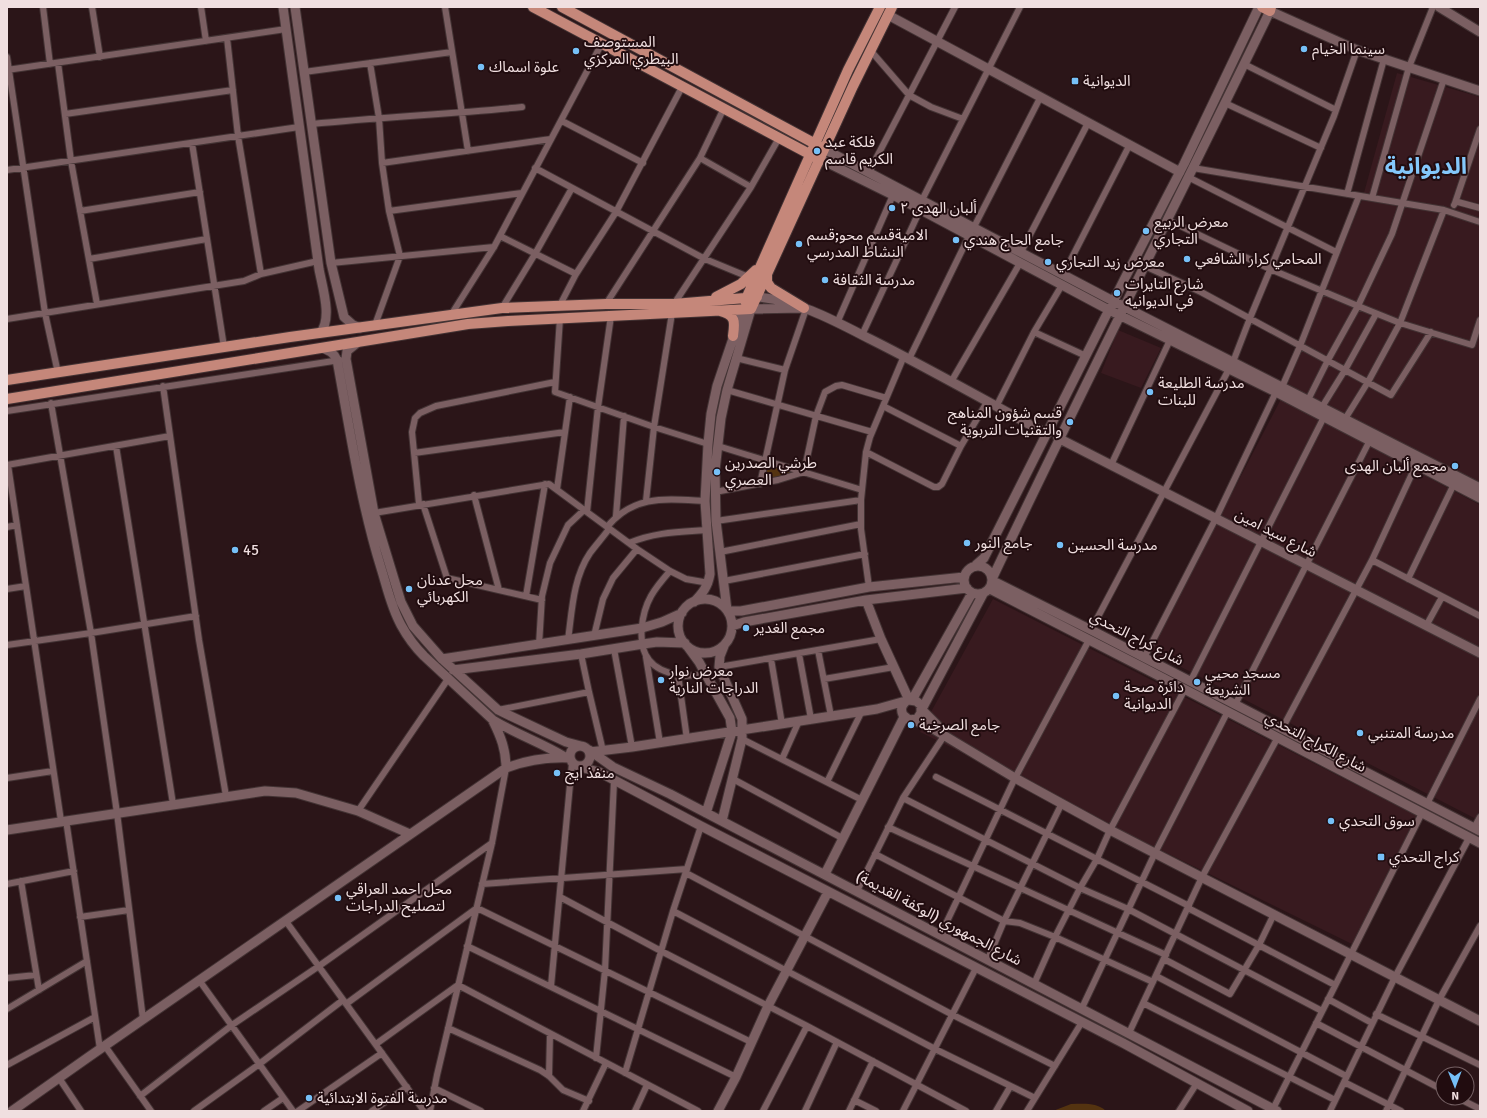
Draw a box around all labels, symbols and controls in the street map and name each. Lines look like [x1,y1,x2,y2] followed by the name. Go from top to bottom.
[584,33,679,70] place label: المستوصف البيطري المركزي
[1312,40,1385,60] place label: سينما الخيام
[1299,44,1309,54] marker: سينما الخيام
[571,46,581,56] marker: المستوصف البيطري المركزي
[489,58,560,76] place label: علوة اسماك
[476,62,486,72] marker: علوة اسماك
[1083,72,1131,90] place label: الديوانية
[1070,76,1080,86] marker: الديوانية
[825,133,893,170] place label: فلكة عبد الكريم قاسم
[812,146,822,156] marker: فلكة عبد الكريم قاسم
[1385,152,1467,181] district label: الديوانية
[900,199,977,217] place label: ألبان الهدى ٢
[887,203,897,213] marker: ألبان الهدى ٢
[1154,213,1229,250] place label: معرض الربيع التجاري
[807,226,928,263] place label: الاميةقسم محو;قسم النشاط المدرسي
[1141,226,1151,236] marker: معرض الربيع التجاري
[964,231,1064,252] place label: جامع الحاج هندي
[951,235,961,245] marker: جامع الحاج هندي
[794,239,804,249] marker: الاميةقسم محو;قسم النشاط المدرسي
[1195,250,1322,270] place label: المحامي كرار الشافعي
[1056,253,1165,273] place label: معرض زيد التجاري
[1182,254,1192,264] marker: المحامي كرار الشافعي
[1043,257,1053,267] marker: معرض زيد التجاري
[833,271,915,289] place label: مدرسة الثقافة
[820,275,830,285] marker: مدرسة الثقافة
[1125,275,1204,312] place label: شارع التايرات في الديوانيه
[1112,288,1122,298] marker: شارع التايرات في الديوانيه
[1158,374,1245,409] place label: مدرسة الطليعة للبنات
[1145,387,1155,397] marker: مدرسة الطليعة للبنات
[948,404,1062,439] place label: قسم شؤون المناهج والتقنيات التربوية
[1065,417,1075,427] marker: قسم شؤون المناهج والتقنيات التربوية
[725,454,817,491] place label: طرشي الصدرين العصري
[1345,457,1447,478] place label: مجمع ألبان الهدى
[1450,461,1460,471] marker: مجمع ألبان الهدى
[712,467,722,477] marker: طرشي الصدرين العصري
[1231,505,1320,564] street label: شارع سيد امين
[974,534,1033,555] place label: جامع النور
[1068,536,1158,554] place label: مدرسة الحسين
[962,538,972,548] marker: جامع النور
[1055,540,1065,550] marker: مدرسة الحسين
[243,541,259,559] place label: 45
[230,545,240,555] marker: 45
[417,571,483,608] place label: محل عدنان الكهربائي
[404,584,414,594] marker: محل عدنان الكهربائي
[1086,607,1187,672] street label: شارع كراج التحدي
[753,619,825,640] place label: مجمع الغدير
[741,623,751,633] marker: مجمع الغدير
[668,662,758,697] place label: معرض نوار الدراجات النارية
[1205,664,1281,699] place label: مسجد محيي الشريعة
[656,675,666,685] marker: معرض نوار الدراجات النارية
[1192,677,1202,687] marker: مسجد محيي الشريعة
[1124,678,1184,713] place label: دائرة صحة الديوانية
[1111,691,1121,701] marker: دائرة صحة الديوانية
[1261,708,1370,779] street label: شارع الكراج التحدي
[919,716,1000,737] place label: جامع الصرخية
[906,720,916,730] marker: جامع الصرخية
[1368,724,1454,744] place label: مدرسة المتنبي
[1355,728,1365,738] marker: مدرسة المتنبي
[565,764,615,785] place label: منفذ ايج
[552,768,562,778] marker: منفذ ايج
[1339,812,1415,832] place label: سوق التحدي
[1326,816,1336,826] marker: سوق التحدي
[1389,848,1460,869] place label: كراج التحدي
[1376,852,1386,862] marker: كراج التحدي
[852,867,1025,972] street label: شارع الجمهوري (الوكفة القديمة)
[346,880,452,918] place label: محل احمد العراقي لتصليح الدراجات
[333,893,343,903] marker: محل احمد العراقي لتصليح الدراجات
[1435,1066,1475,1106] north arrow
[317,1089,448,1107] place label: مدرسة الفتوة الابتدائية
[1451,1089,1459,1102] text: N
[304,1093,314,1103] marker: مدرسة الفتوة الابتدائية

